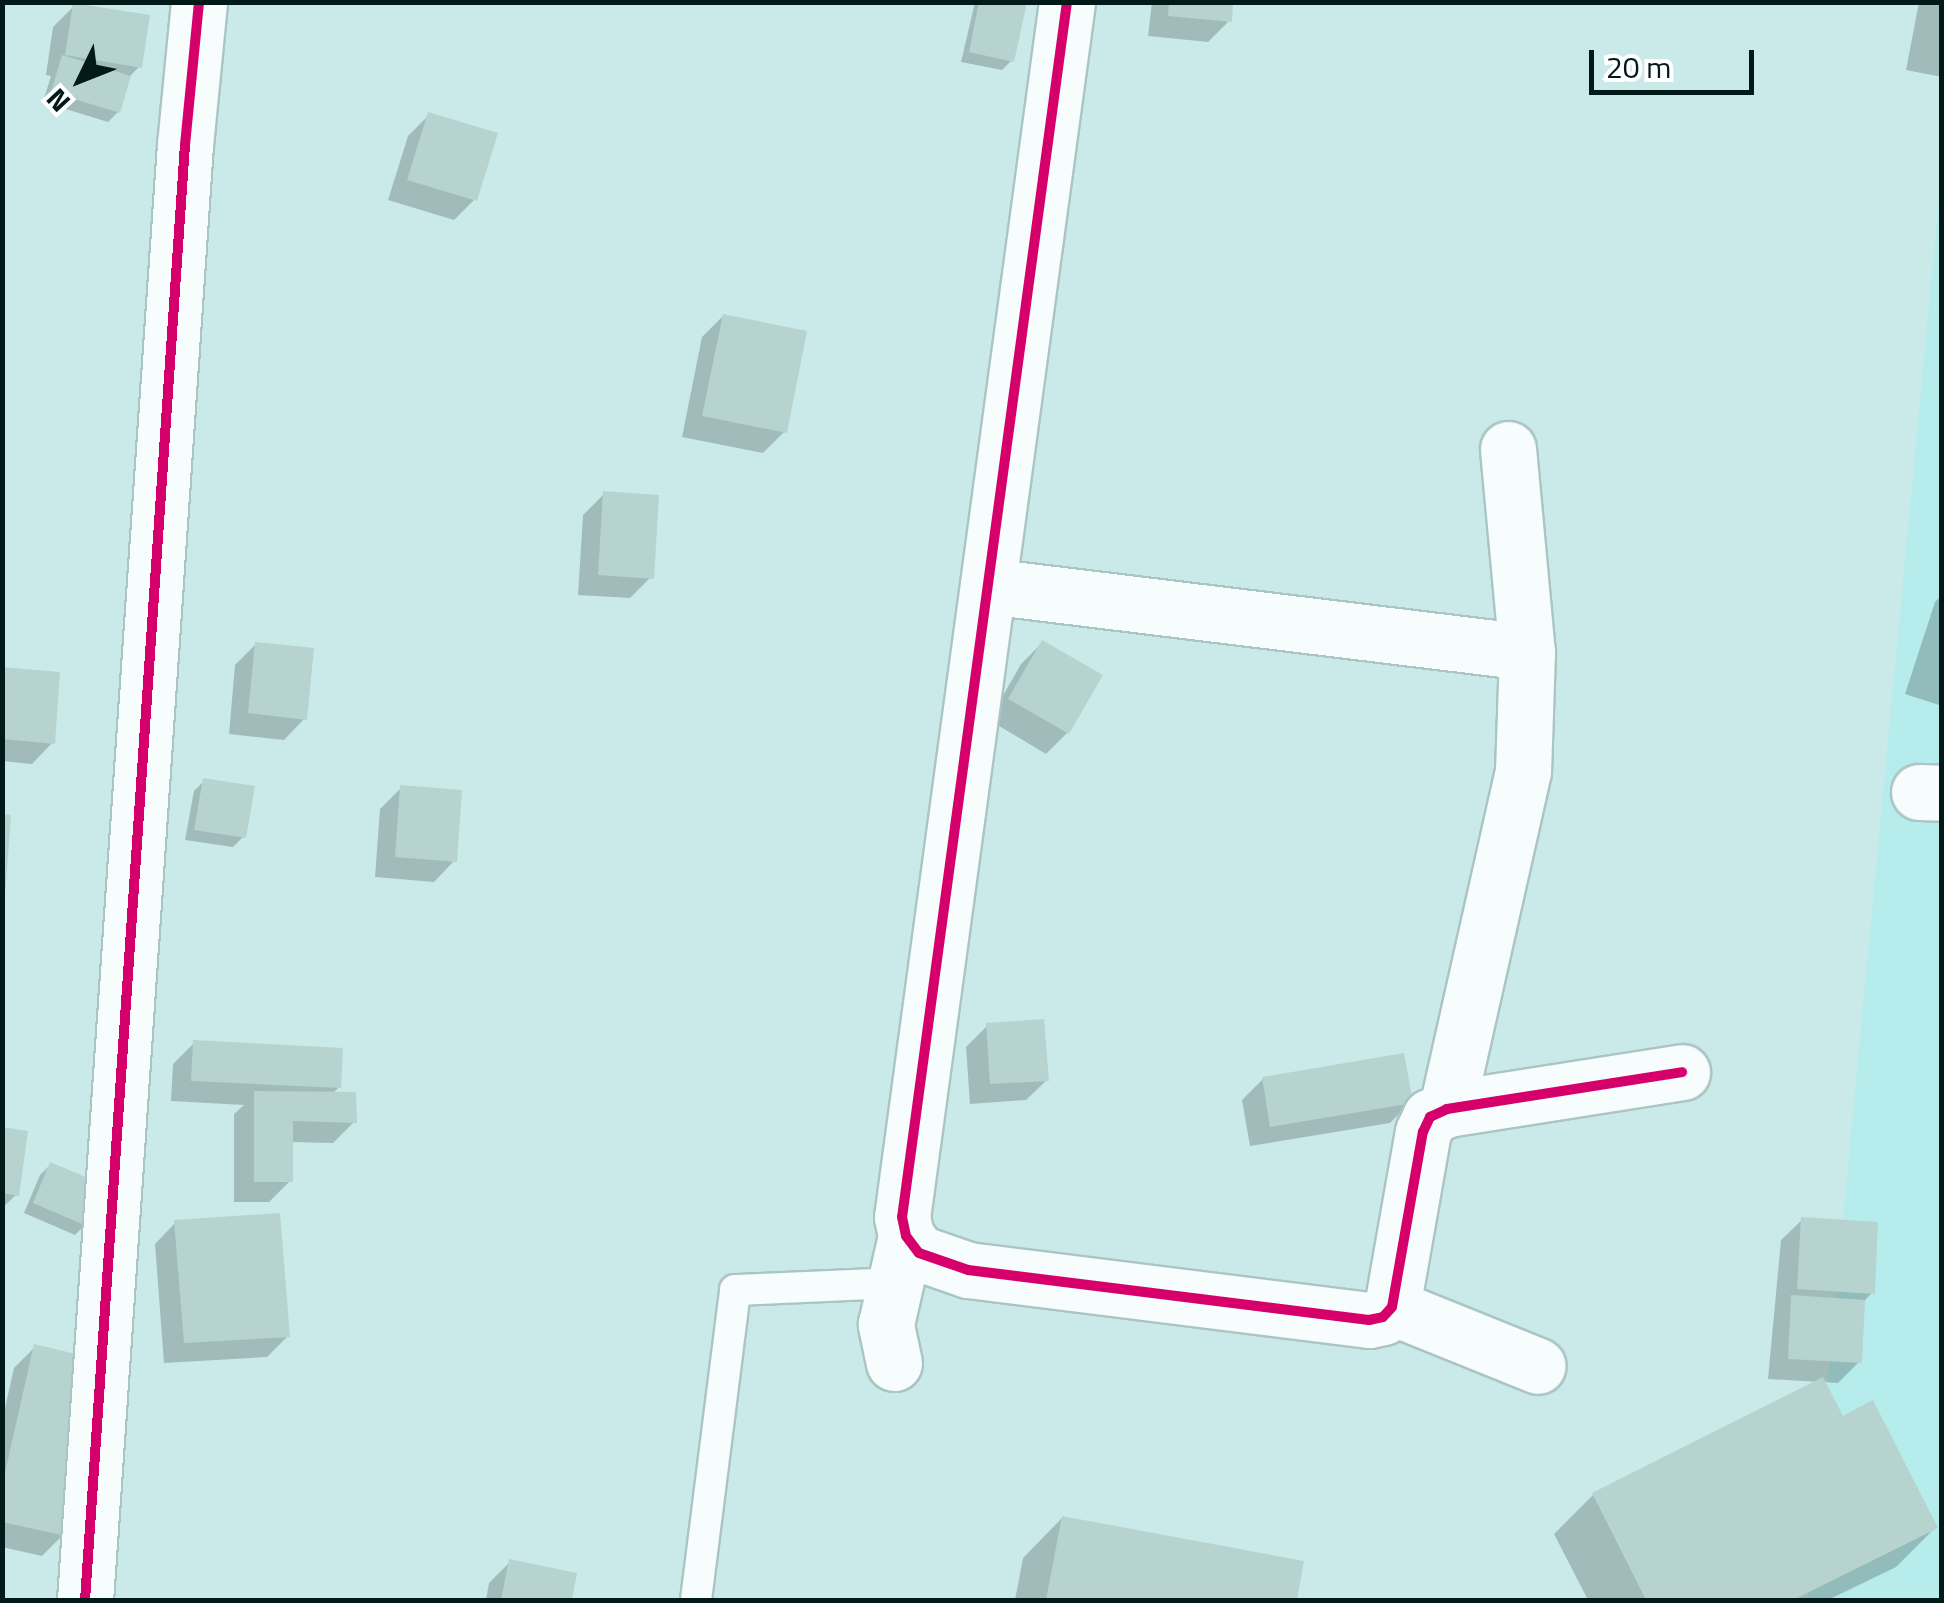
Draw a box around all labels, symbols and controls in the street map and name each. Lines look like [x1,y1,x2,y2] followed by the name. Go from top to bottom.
[30,30,130,130] north arrow
[1594,30,1759,92] scale bar
[1606,44,1671,90] text: 20 m
[35,79,80,123] text: N

